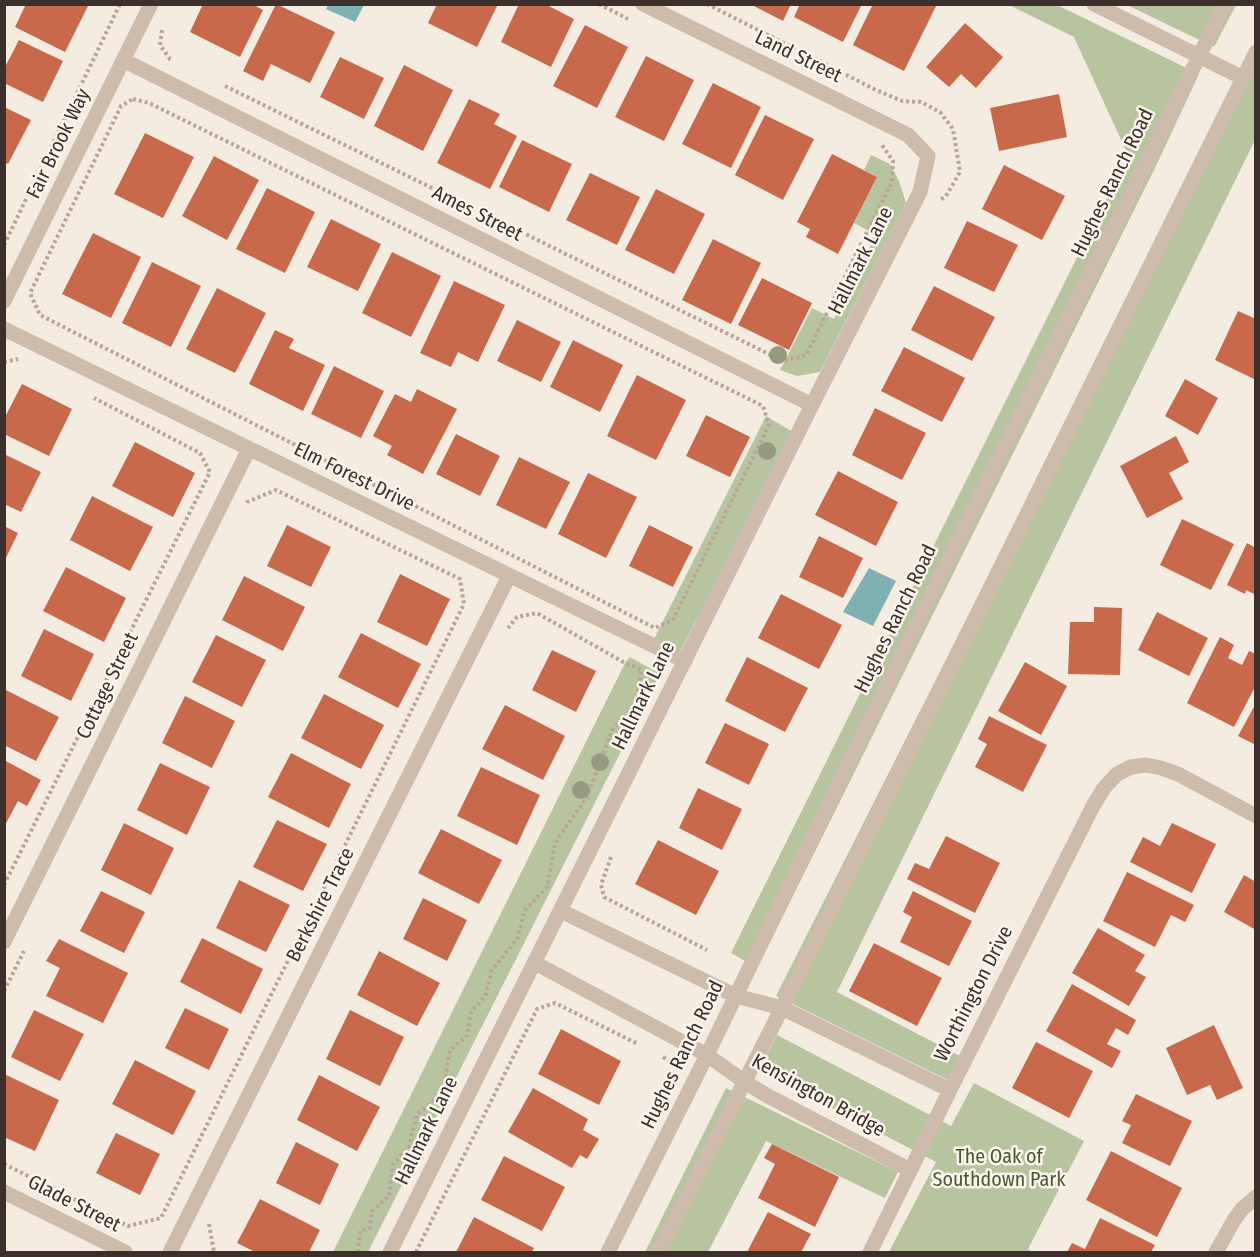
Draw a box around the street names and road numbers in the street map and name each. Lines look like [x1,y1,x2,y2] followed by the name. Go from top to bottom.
[751,26,845,88] street label: Land Street
[22,85,96,203] street label: Fair Brook Way
[1067,105,1159,261] street label: Hughes Ranch Road
[428,181,526,247] street label: Ames Street
[824,203,898,319] street label: Hallmark Lane
[290,437,418,517] street label: Elm Forest Drive
[850,541,942,697] street label: Hughes Ranch Road
[72,629,144,743] street label: Cottage Street
[607,638,681,754] street label: Hallmark Lane
[282,844,360,966] street label: Berkshire Trace
[930,922,1018,1066] street label: Worthington Drive
[637,977,729,1133] street label: Hughes Ranch Road
[747,1049,889,1143] street label: Kensington Bridge
[390,1073,464,1189] street label: Hallmark Lane
[24,1170,124,1238] street label: Glade Street

